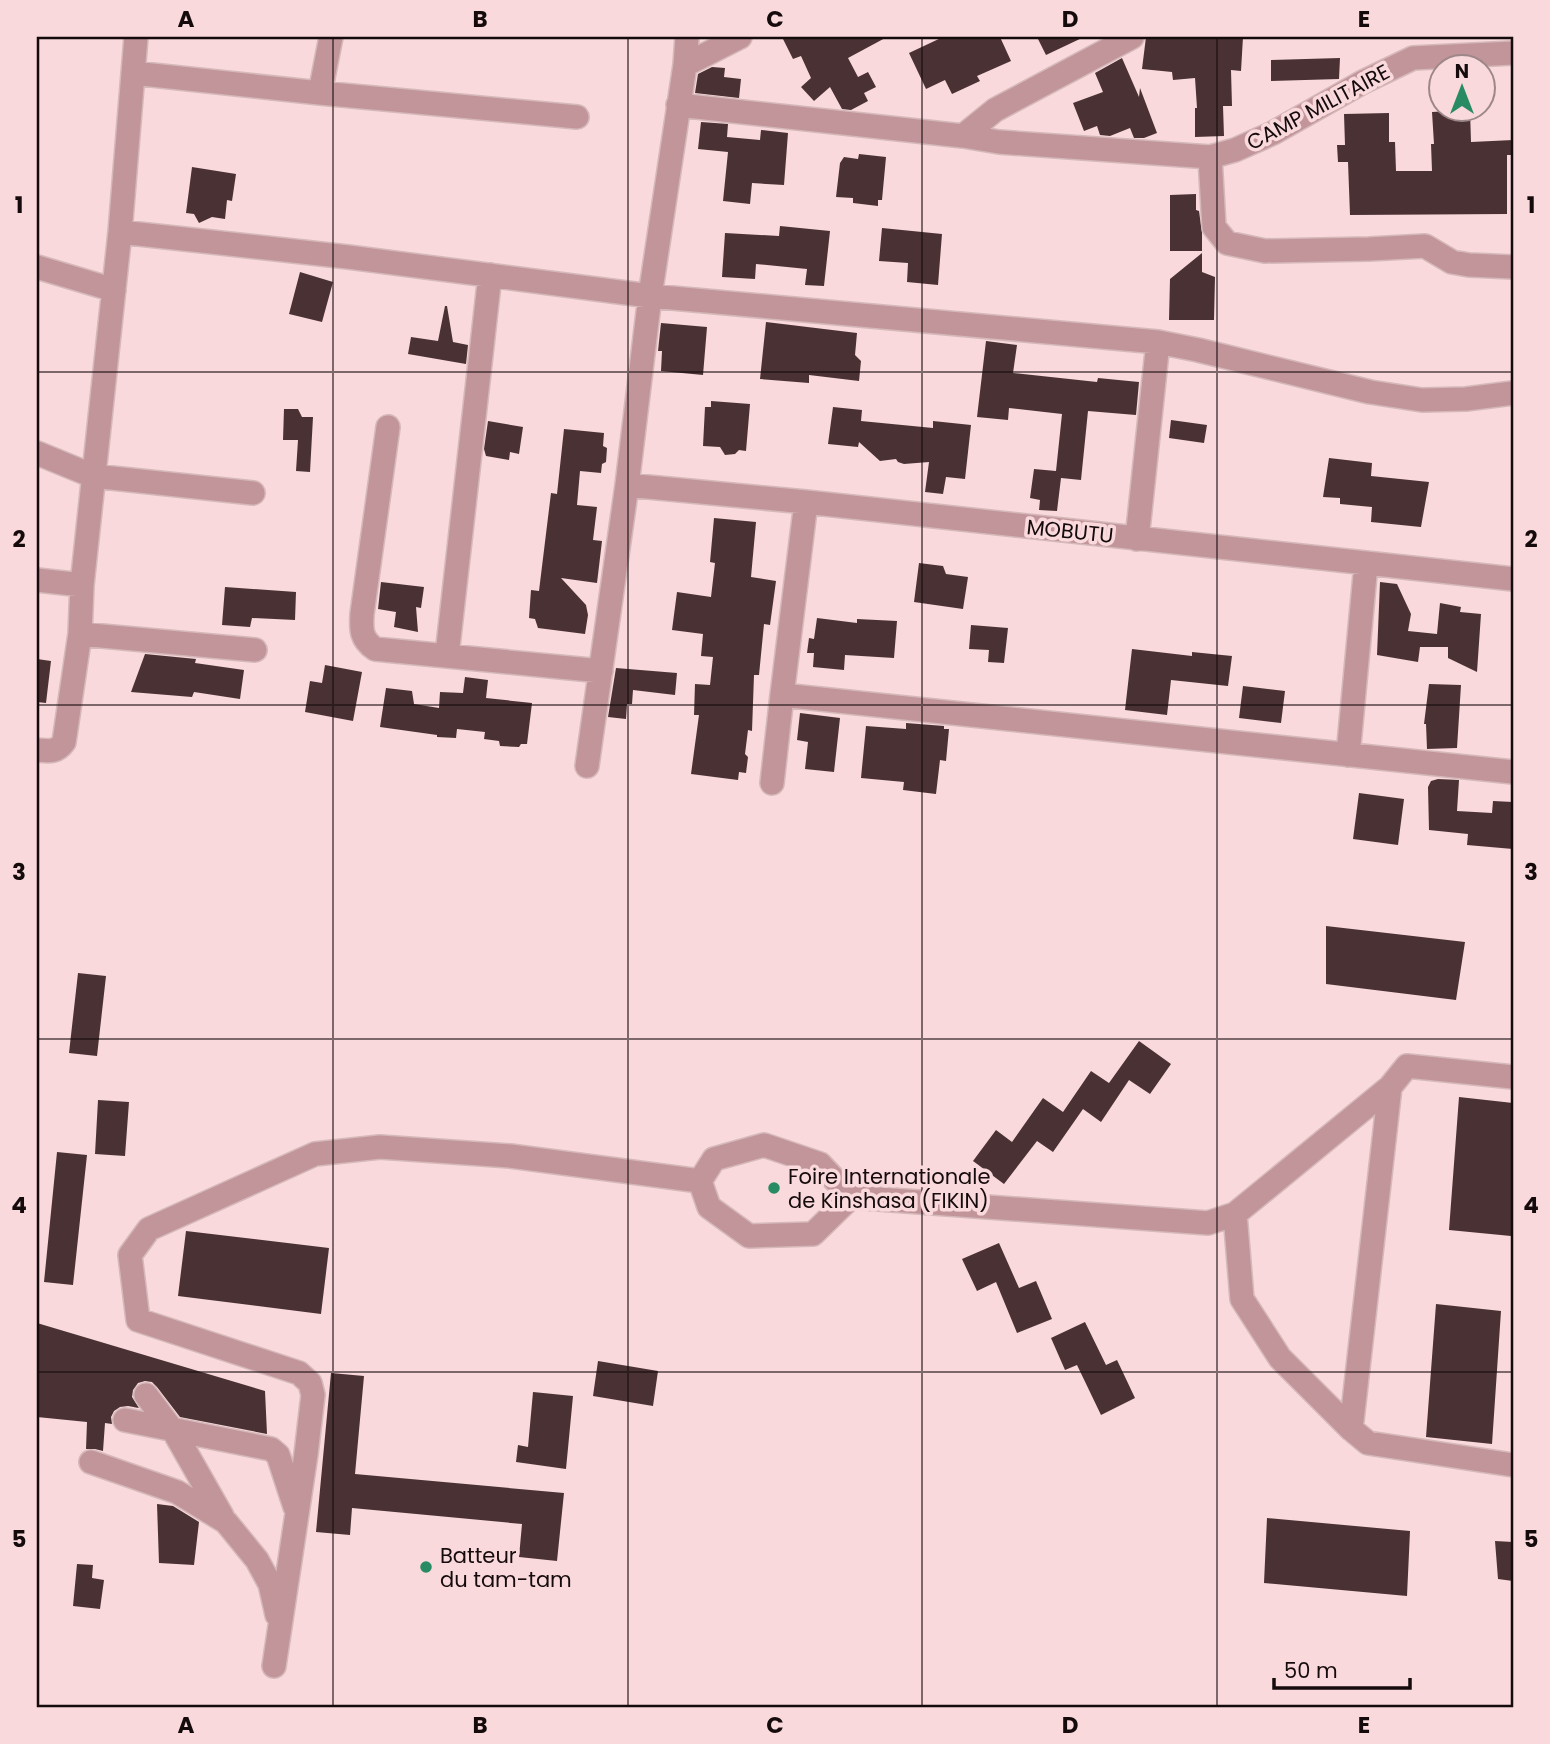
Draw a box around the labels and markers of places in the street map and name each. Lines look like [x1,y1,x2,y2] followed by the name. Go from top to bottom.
[788,1162,990,1215] place label: Foire Internationale de Kinshasa (FIKIN)
[766,1180,782,1196] marker: Foire Internationale de Kinshasa (FIKIN)
[440,1541,572,1594] place label: Batteur du tam-tam
[418,1559,434,1575] marker: Batteur du tam-tam

